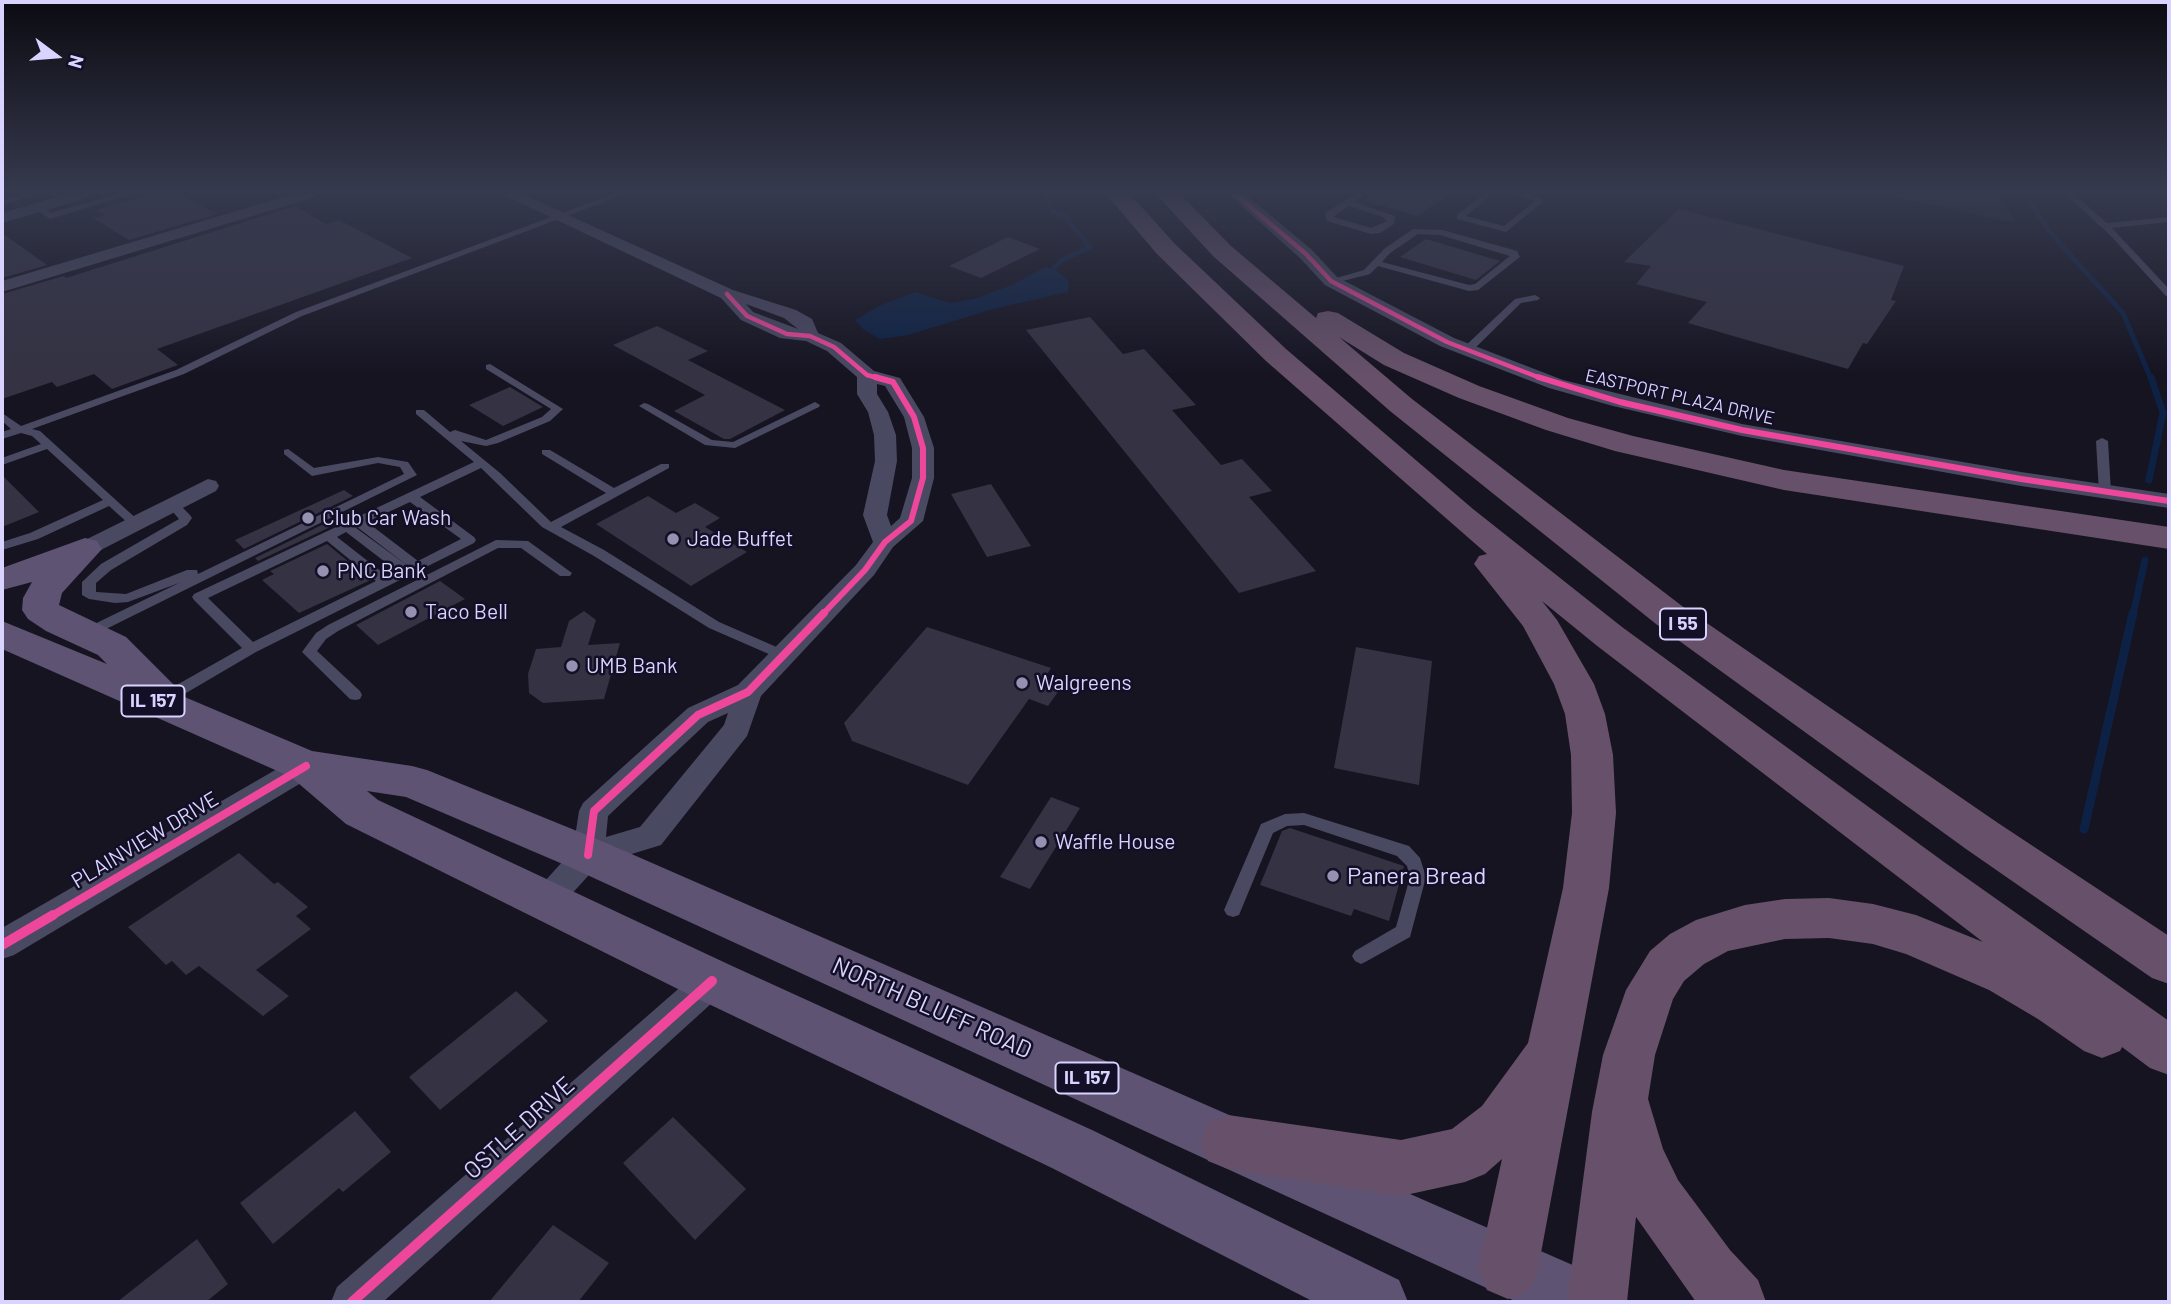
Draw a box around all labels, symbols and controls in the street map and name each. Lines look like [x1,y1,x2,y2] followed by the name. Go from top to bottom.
[21,21,91,91] north arrow
[64,53,89,71] text: N
[1583,365,1777,429] street label: EASTPORT PLAZA DRIVE
[322,505,451,531] place label: Club Car Wash
[300,510,316,526] marker: Club Car Wash
[687,526,793,552] place label: Jade Buffet
[665,531,681,547] marker: Jade Buffet
[337,558,426,584] place label: PNC Bank
[315,563,331,579] marker: PNC Bank
[425,599,508,625] place label: Taco Bell
[403,604,419,620] marker: Taco Bell
[1660,608,1706,639] road number: I 55
[586,653,678,679] place label: UMB Bank
[564,658,580,674] marker: UMB Bank
[1036,670,1132,696] place label: Walgreens
[1014,675,1030,691] marker: Walgreens
[122,686,184,716] road number: IL 157
[67,786,223,894] street label: PLAINVIEW DRIVE
[1055,829,1175,855] place label: Waffle House
[1033,834,1049,850] marker: Waffle House
[1347,862,1486,890] place label: Panera Bread
[1325,868,1341,884] marker: Panera Bread
[828,951,1036,1065] street label: NORTH BLUFF ROAD
[1056,1062,1118,1094] road number: IL 157
[458,1071,580,1185] street label: OSTLE DRIVE

